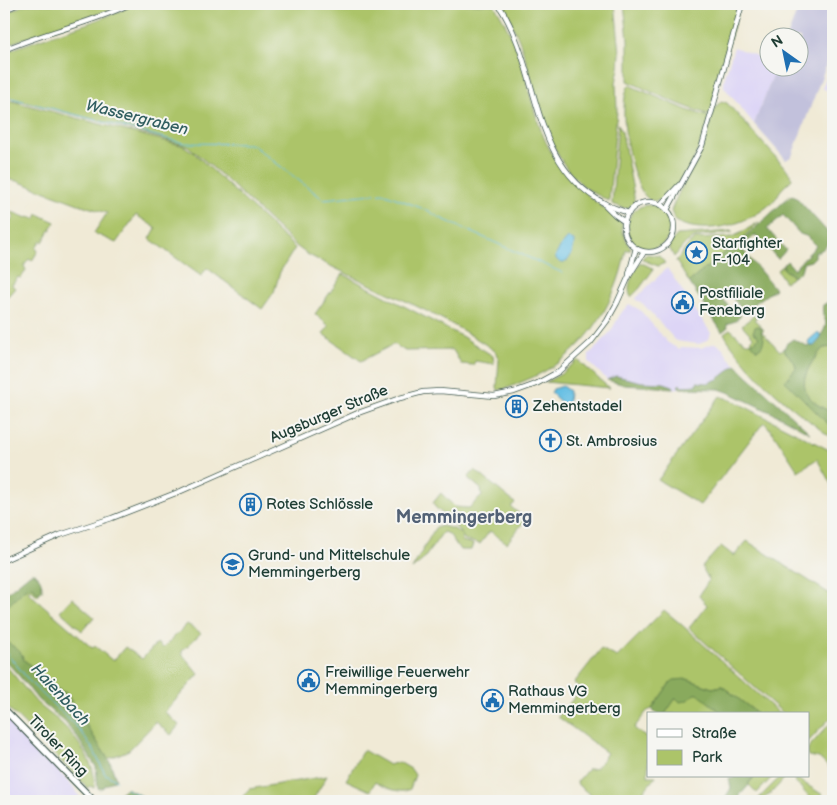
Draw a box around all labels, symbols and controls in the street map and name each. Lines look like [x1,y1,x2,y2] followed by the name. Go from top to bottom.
[760,28,810,78] north arrow
[768,32,786,52] text: N
[84,96,190,140] water label: Wassergraben
[712,234,782,270] place label: Starfighter F-104
[684,240,708,264] place icon: Starfighter F-104
[699,284,765,320] place label: Postfiliale Feneberg
[671,290,695,314] public building icon: Postfiliale Feneberg
[267,380,391,447] street label: Augsburger Straße
[505,394,529,418] building icon: Zehentstadel
[532,397,622,416] place label: Zehentstadel
[538,429,562,453] church icon: St. Ambrosius
[566,432,658,451] place label: St. Ambrosius
[238,492,262,516] building icon: Rotes Schlössle
[266,495,373,514] place label: Rotes Schlössle
[396,507,532,528] district label: Memmingerberg
[248,546,410,582] place label: Grund- und Mittelschule Memmingerberg
[220,552,244,576] school or university icon: Grund- und Mittelschule Memmingerberg
[26,660,94,730] water label: Haienbach
[325,663,470,699] place label: Freiwillige Feuerwehr Memmingerberg
[297,669,321,693] public building icon: Freiwillige Feuerwehr Memmingerberg
[508,682,621,718] place label: Rathaus VG Memmingerberg
[480,688,504,712] public building icon: Rathaus VG Memmingerberg
[24,711,92,781] street label: Tiroler Ring
[647,712,810,778] legend
[692,724,737,743] text: Straße
[692,748,723,767] text: Park

